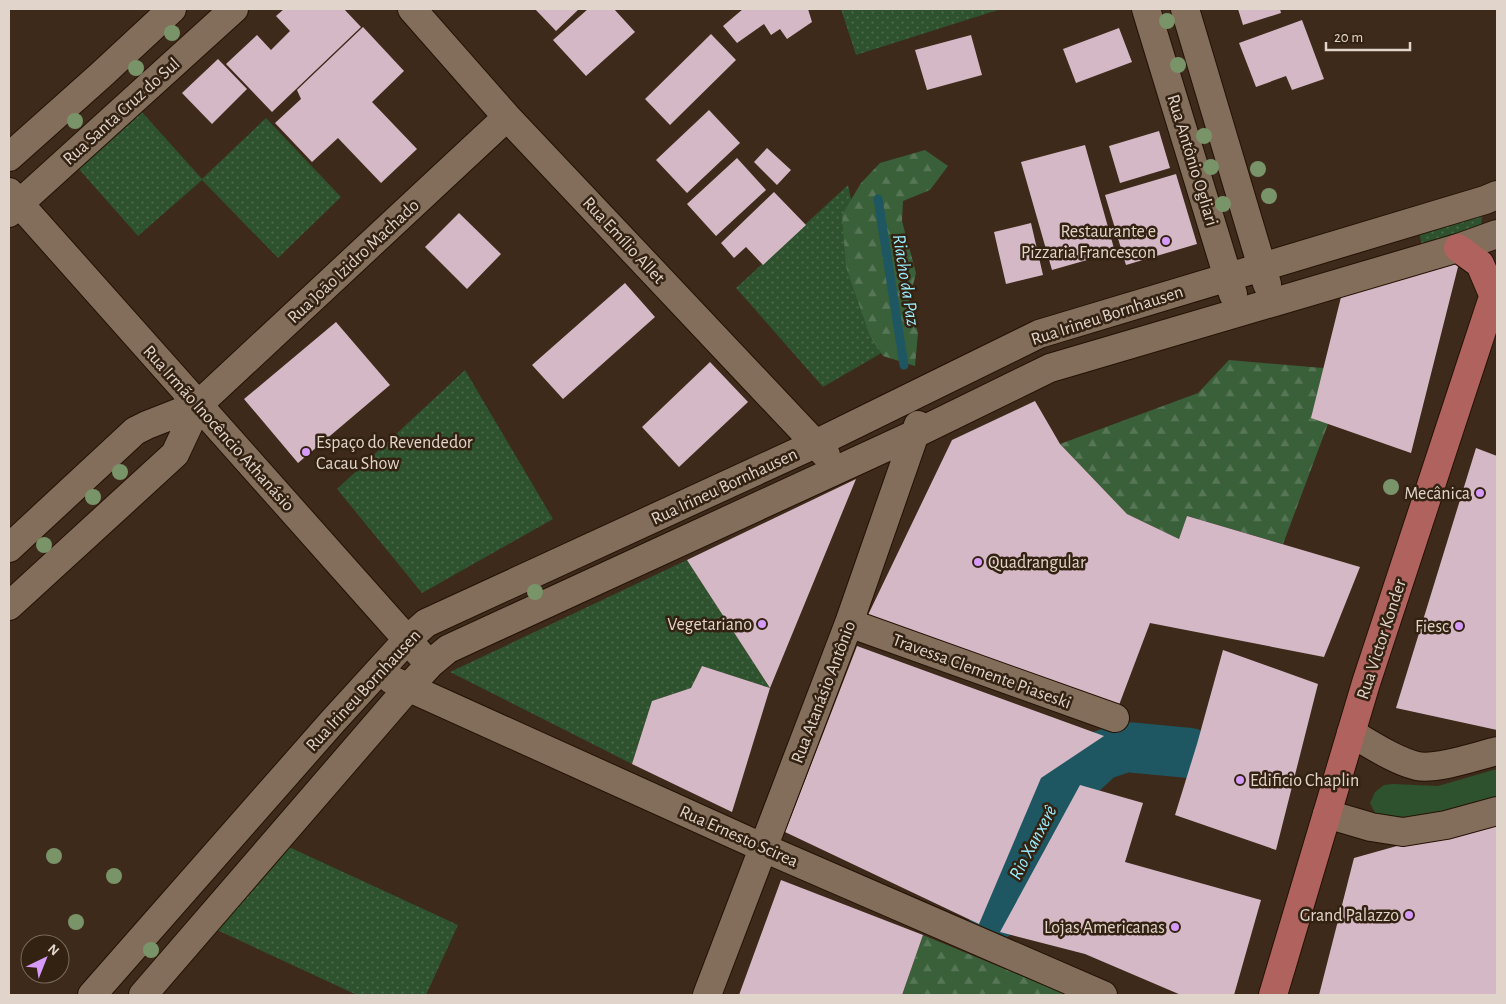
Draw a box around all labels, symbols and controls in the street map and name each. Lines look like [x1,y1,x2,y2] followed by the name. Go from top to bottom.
[1326,20,1410,52] scale bar
[1334,30,1363,45] text: 20 m
[60,55,184,169] street label: Rua Santa Cruz do Sul
[1163,92,1221,228] street label: Rua Antônio Ogliari
[579,194,668,288] street label: Rua Emílio Allet
[284,196,423,327] street label: Rua João Izidro Machado
[1021,223,1156,262] place label: Restaurante e Pizzaria Francescon
[889,233,922,328] water label: Riacho da Paz
[1160,235,1172,247] marker: Restaurante e Pizzaria Francescon
[1029,283,1186,349] street label: Rua Irineu Bornhausen
[139,342,297,515] street label: Rua Irmão Inocêncio Athanásio
[316,434,473,473] place label: Espaço do Revendedor Cacau Show
[649,445,800,529] street label: Rua Irineu Bornhausen
[300,446,312,458] marker: Espaço do Revendedor Cacau Show
[1404,485,1470,503] place label: Mecânica
[1474,487,1486,499] marker: Mecânica
[988,554,1086,572] place label: Quadrangular
[972,556,984,568] marker: Quadrangular
[1354,577,1410,702] street label: Rua Victor Konder
[667,616,752,634] place label: Vegetariano
[756,618,768,630] marker: Vegetariano
[1415,618,1449,636] place label: Fiesc
[789,619,859,766] street label: Rua Atanásio Antônio
[1453,620,1465,632] marker: Fiesc
[303,626,425,755] street label: Rua Irineu Bornhausen
[890,631,1073,713] street label: Travessa Clemente Piaseski
[1250,772,1359,790] place label: Edificio Chaplin
[1234,774,1246,786] marker: Edificio Chaplin
[1006,802,1061,883] water label: Rio Xanxerê
[677,803,801,871] street label: Rua Ernesto Scirea
[1300,907,1399,925] place label: Grand Palazzo
[1403,909,1415,921] marker: Grand Palazzo
[1044,919,1165,937] place label: Lojas Americanas
[1169,921,1181,933] marker: Lojas Americanas
[20,934,70,984] north arrow
[45,942,62,959] text: N

